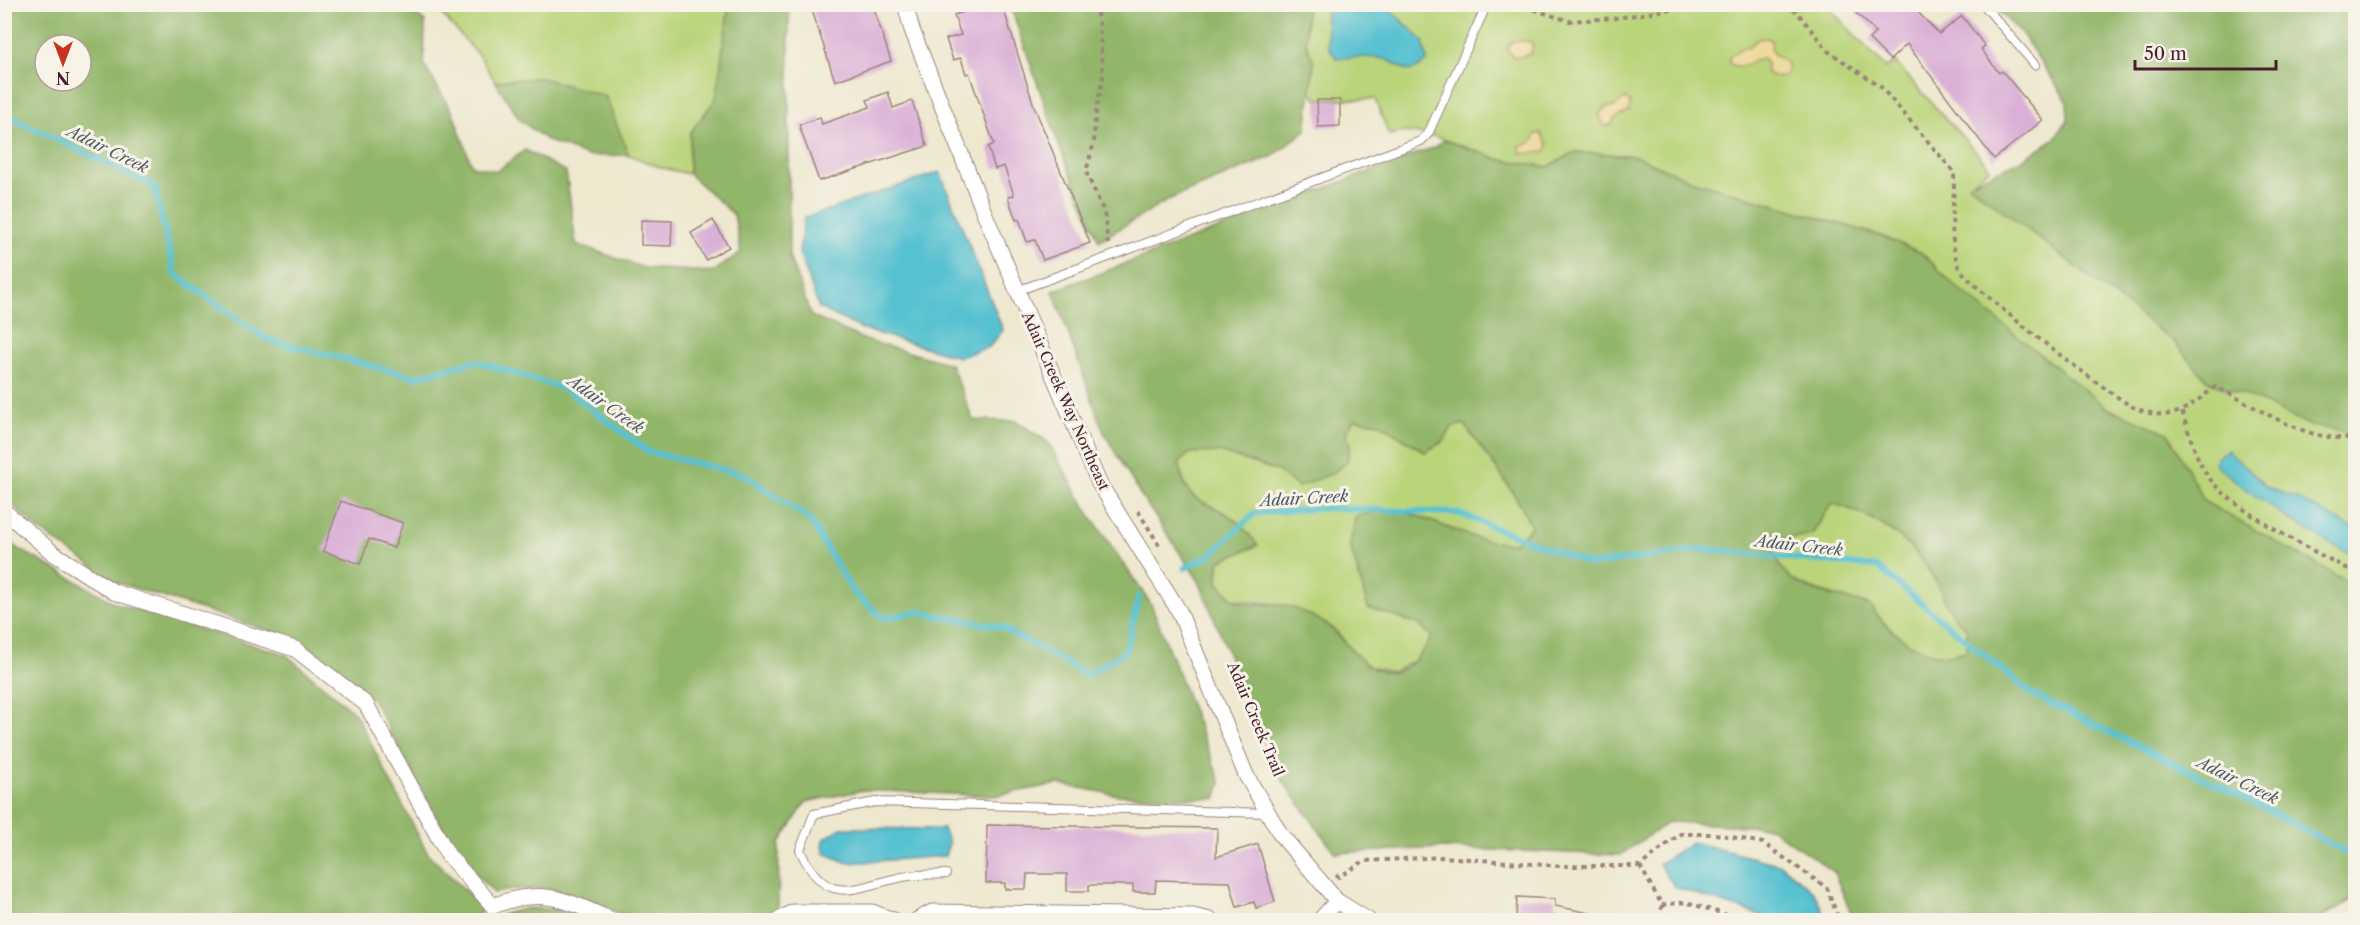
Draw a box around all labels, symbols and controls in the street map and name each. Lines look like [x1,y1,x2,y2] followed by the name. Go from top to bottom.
[33,33,93,93] north arrow
[2135,33,2276,71] scale bar
[2144,43,2187,65] text: 50 m
[56,68,70,88] text: N
[61,119,153,178] water label: Adair Creek
[1018,308,1114,494] street label: Adair Creek Way Northeast
[562,369,648,438] water label: Adair Creek
[1256,486,1349,510] water label: Adair Creek
[1751,530,1845,560] water label: Adair Creek
[1223,658,1289,780] street label: Adair Creek Trail
[2191,750,2283,809] water label: Adair Creek

